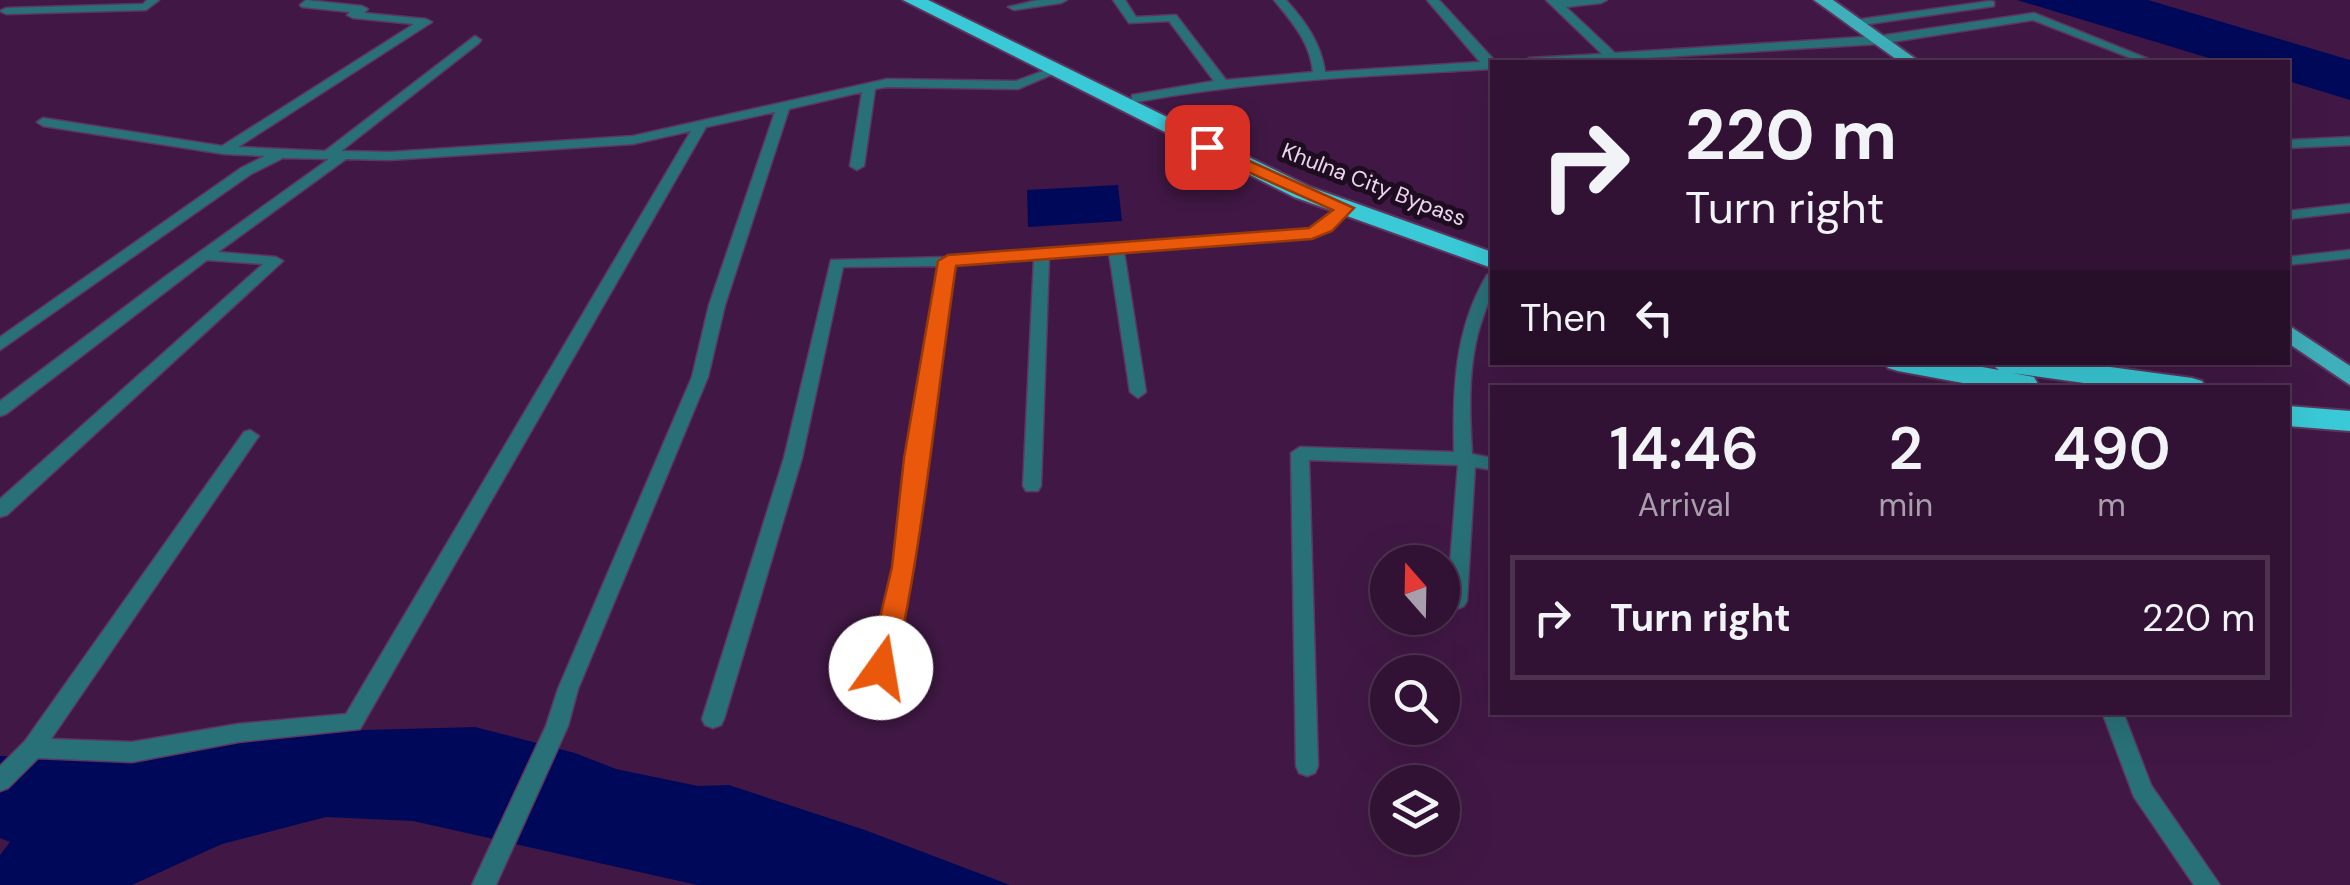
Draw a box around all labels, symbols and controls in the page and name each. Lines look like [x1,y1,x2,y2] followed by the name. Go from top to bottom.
[1685,90,1897,181] text: 220 m
[1520,100,1650,230] icon: right
[1165,105,1250,190] pin
[1180,120,1235,175] icon: arrive
[1278,136,1470,233] street label: Khulna City Bypass
[1685,178,1884,237] text: Turn right
[1627,290,1682,345] icon: left
[1520,293,1607,343] text: Then
[1609,409,1759,488] text: 14:46
[1888,409,1923,488] text: 2
[2052,409,2171,488] text: 490
[1638,484,1731,526] text: Arrival
[1879,484,1933,526] text: min
[2097,484,2126,526] text: m
[1370,545,1460,635] north arrow
[1370,545,1460,855] map controls
[1525,590,1580,645] icon: right
[1610,593,1791,643] text: Turn right
[2142,593,2255,643] text: 220 m
[829,616,933,720] position arrow
[1370,655,1460,745] button: search
[1370,765,1460,855] button: layers

